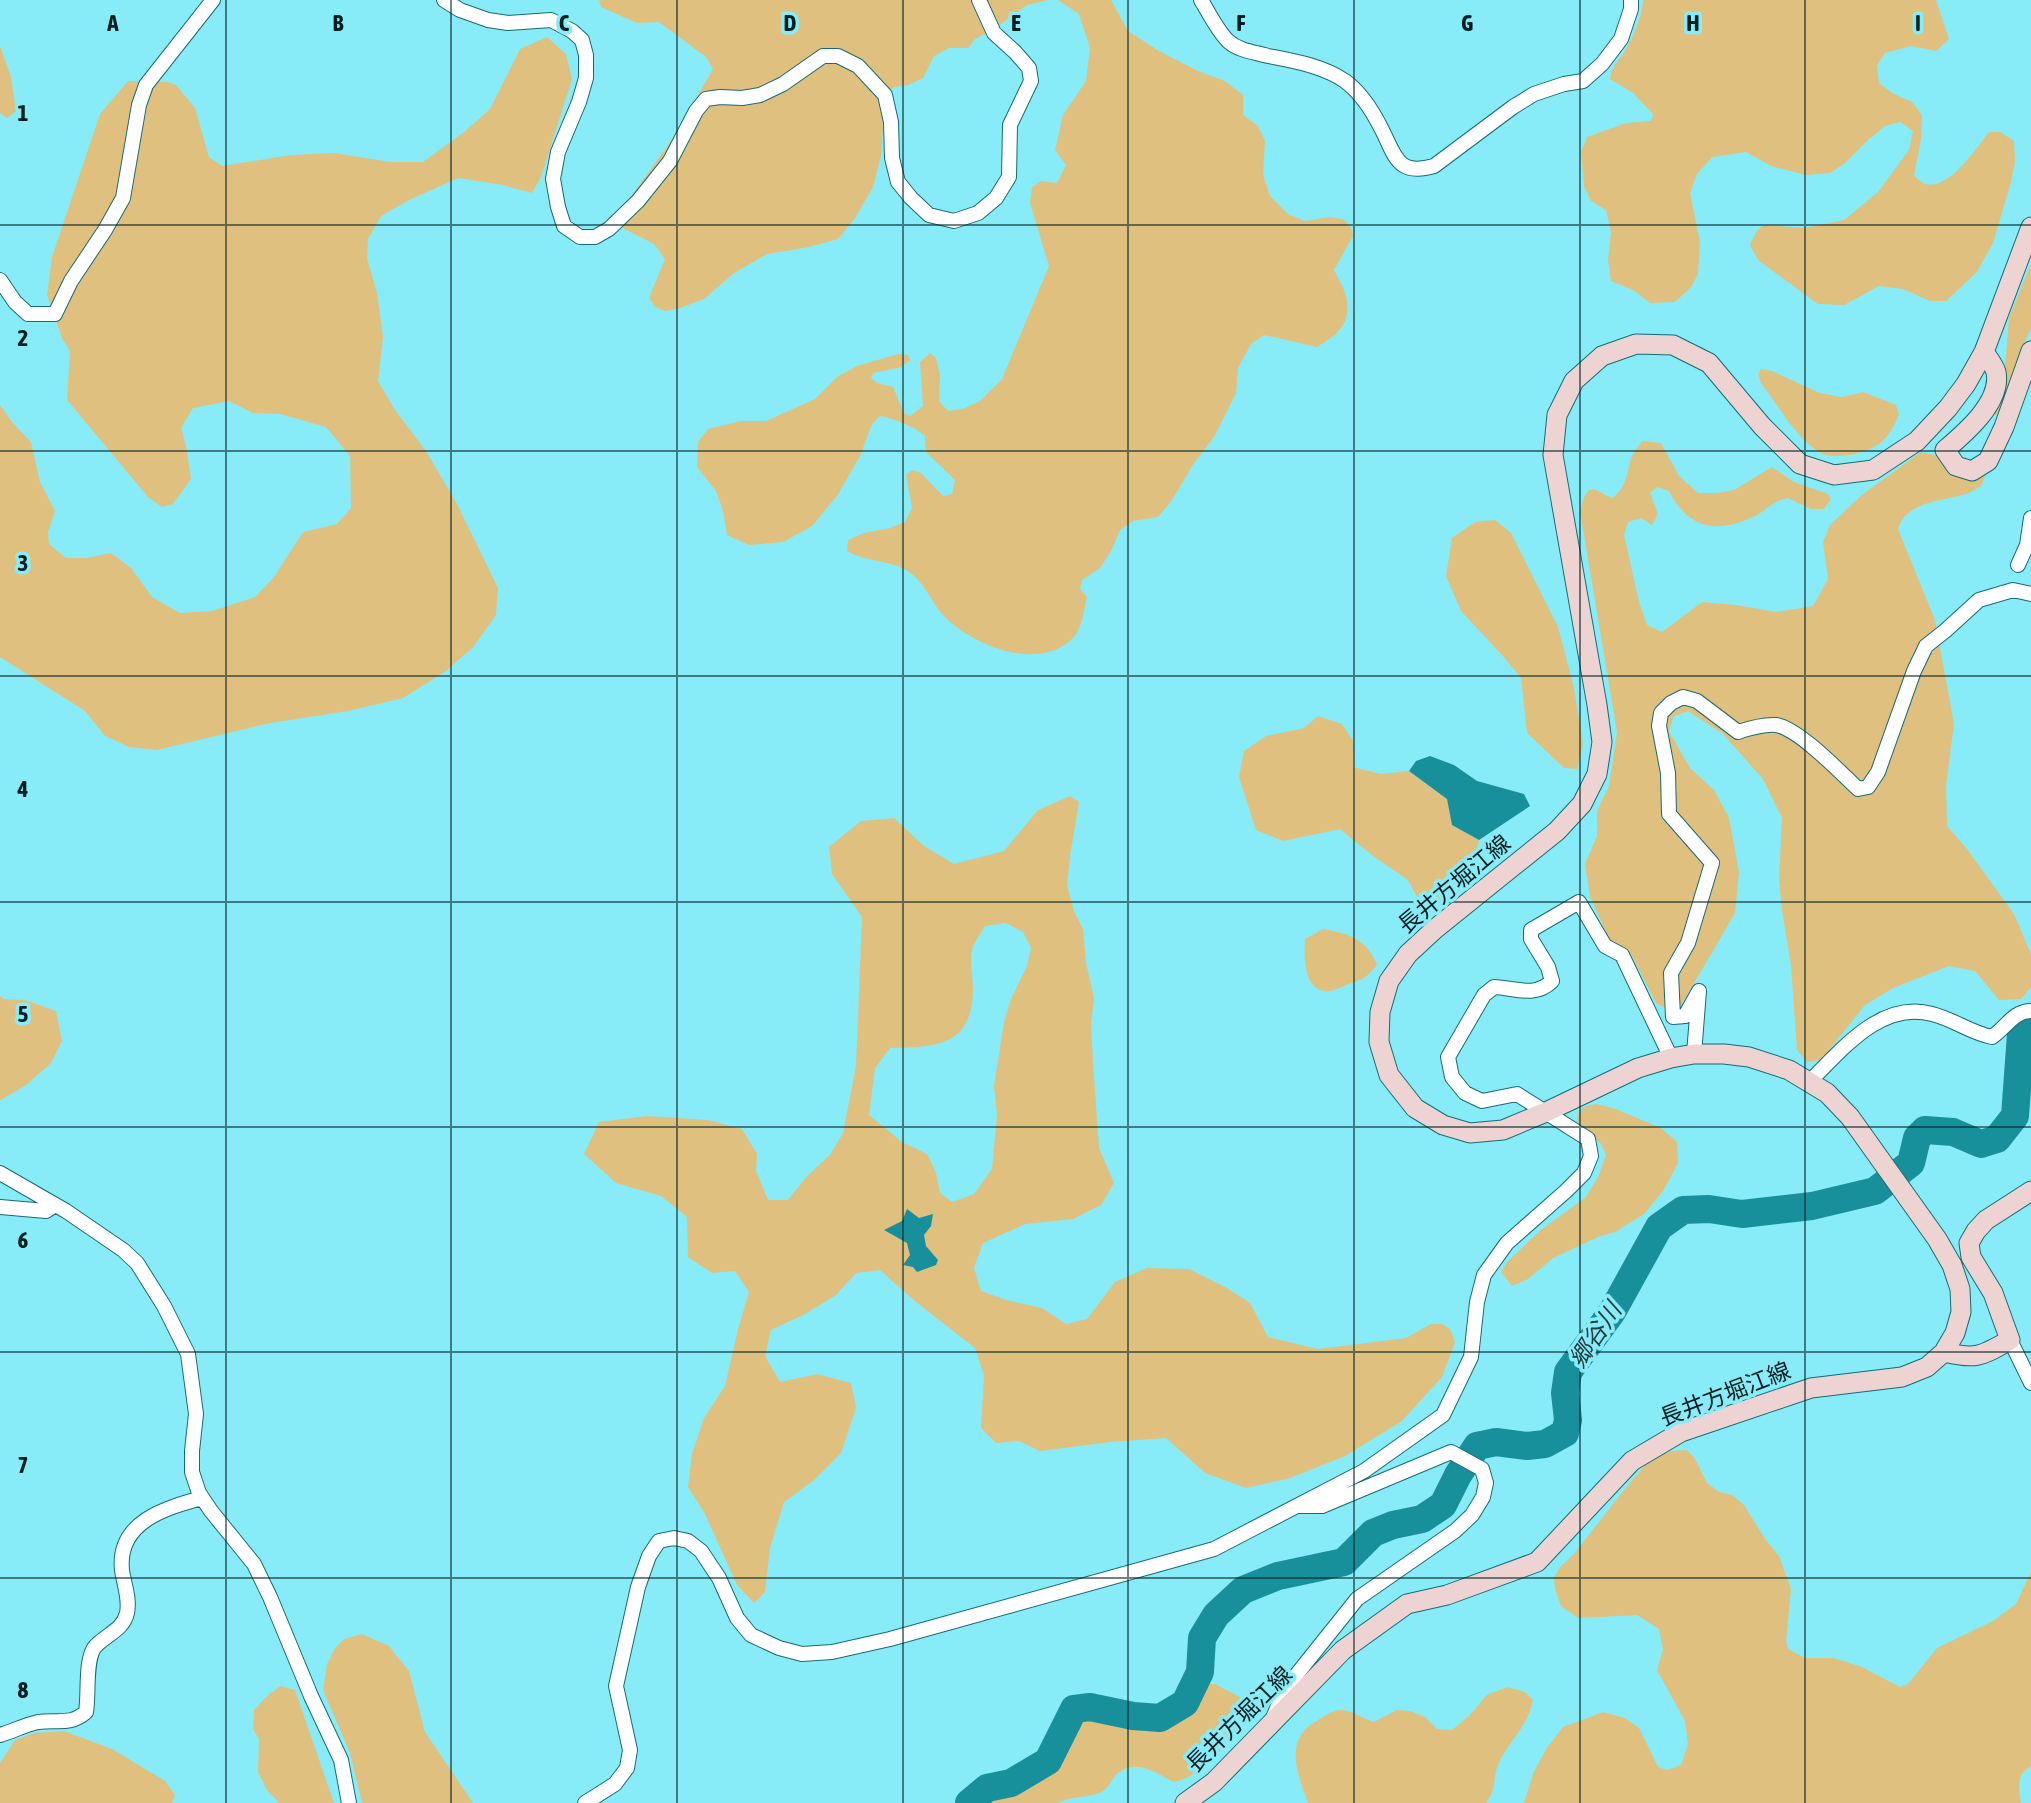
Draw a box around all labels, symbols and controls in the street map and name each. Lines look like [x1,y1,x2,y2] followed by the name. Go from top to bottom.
[106,10,119,36] text: A
[333,10,344,36] text: B
[559,10,570,36] text: C
[784,10,797,36] text: D
[1011,10,1021,36] text: E
[1236,10,1246,36] text: F
[1461,10,1473,36] text: G
[1686,10,1700,36] text: H
[1915,10,1921,36] text: I
[18,100,29,126] text: 1
[18,325,28,351] text: 2
[18,550,28,576] text: 3
[17,776,29,802] text: 4
[1393,830,1515,938] street label: 長井方堀江線
[18,1001,29,1027] text: 5
[18,1227,29,1253] text: 6
[1564,1295,1628,1372] water label: 郷谷川
[1656,1357,1794,1431] street label: 長井方堀江線
[18,1452,28,1478] text: 7
[1181,1661,1297,1777] street label: 長井方堀江線
[18,1677,29,1703] text: 8

